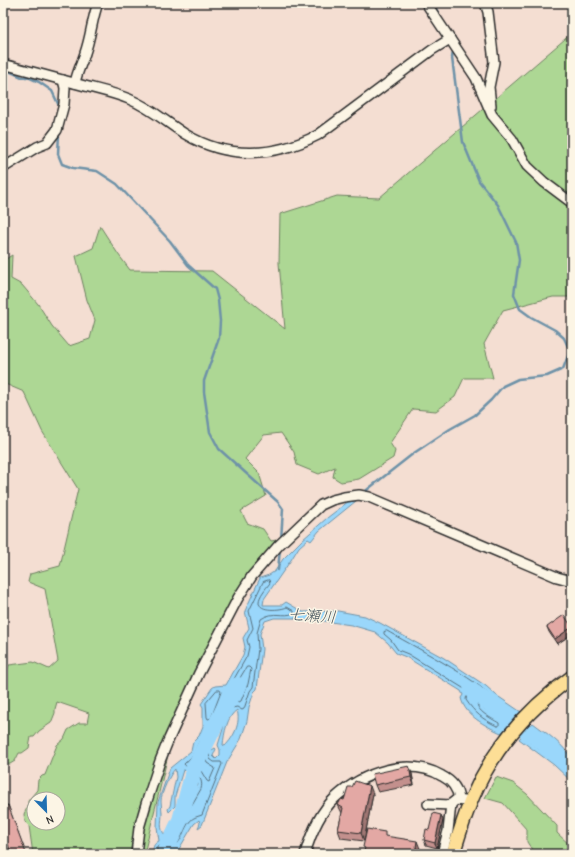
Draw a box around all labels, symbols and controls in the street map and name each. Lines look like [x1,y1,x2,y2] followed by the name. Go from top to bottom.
[287,605,337,627] water label: 七瀬川
[26,791,66,831] north arrow
[44,812,56,827] text: N

